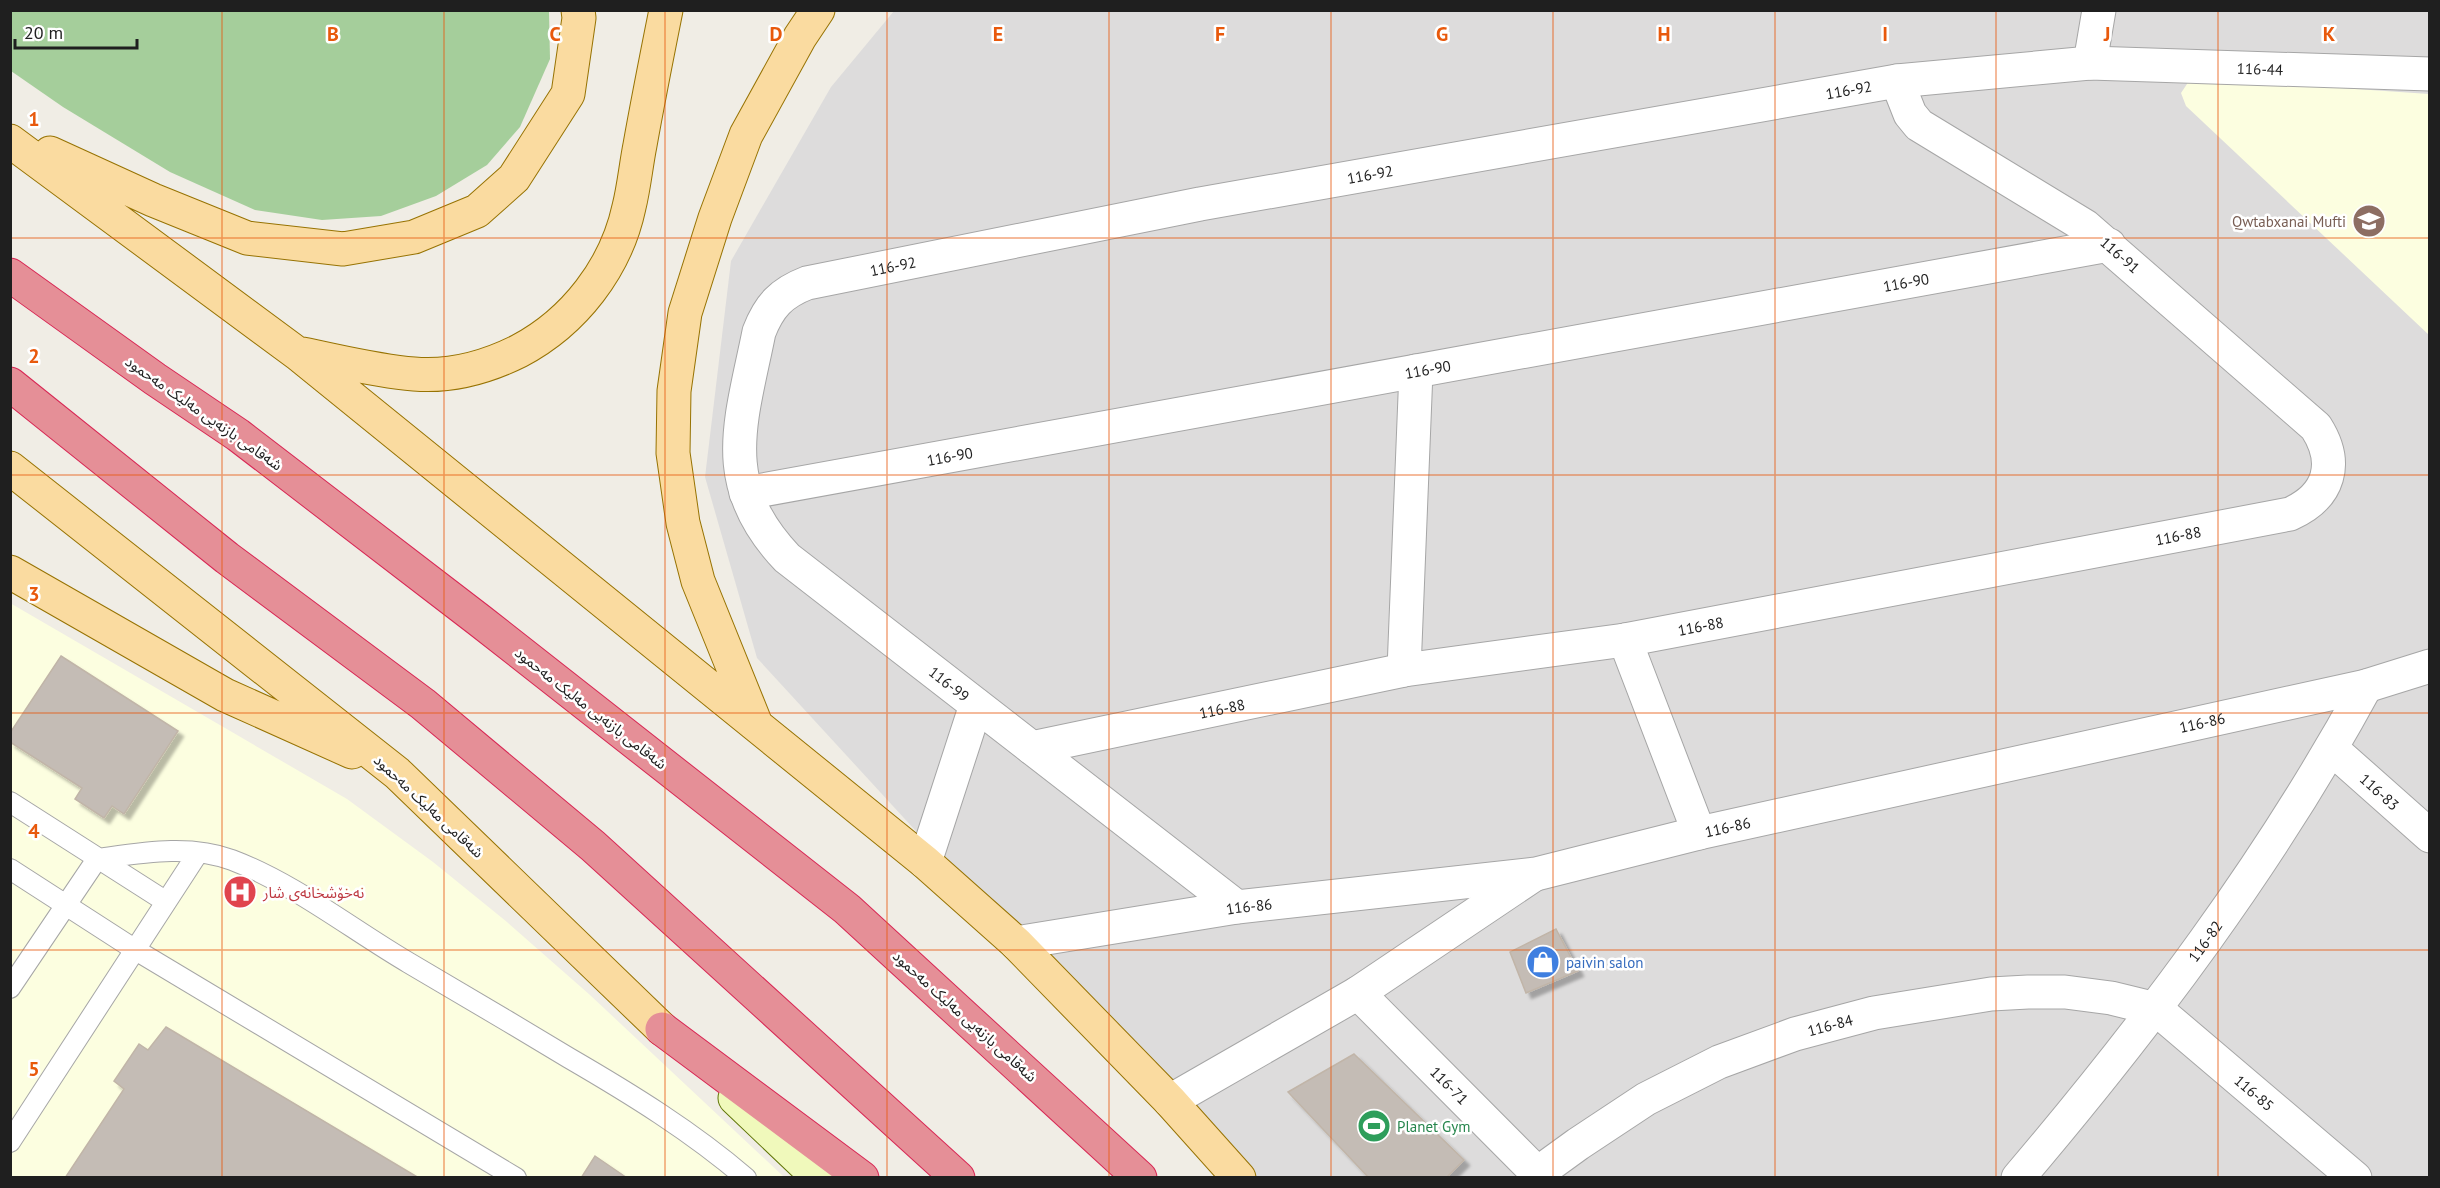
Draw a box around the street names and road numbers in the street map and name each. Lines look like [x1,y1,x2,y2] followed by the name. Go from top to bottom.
[2237,58,2283,79] street label: 116-44
[1824,76,1873,103] street label: 116-92
[1346,161,1395,187] street label: 116-92
[2096,233,2144,277] street label: 116-91
[868,252,917,280] street label: 116-92
[1881,268,1930,295] street label: 116-90
[122,351,286,475] street label: شەقامی بازنەیی مەلیک مەحمود
[1403,355,1452,382] street label: 116-90
[925,442,974,469] street label: 116-90
[2154,522,2203,549] street label: 116-88
[1676,612,1725,639] street label: 116-88
[511,643,671,773] street label: شەقامی بازنەیی مەلیک مەحمود
[925,662,973,706] street label: 116-99
[1197,694,1246,722] street label: 116-88
[2177,708,2227,736] street label: 116-86
[370,750,488,862] street label: شەقامی مەلیک مەحمود
[2356,769,2403,814] street label: 116-83
[1703,812,1752,841] street label: 116-86
[1225,894,1273,918] street label: 116-86
[2184,916,2226,965] street label: 116-82
[889,946,1041,1086] street label: شەقامی بازنەیی مەلیک مەحمود
[1805,1010,1855,1040] street label: 116-84
[1427,1062,1473,1108] street label: 116-71
[2231,1070,2278,1115] street label: 116-85

